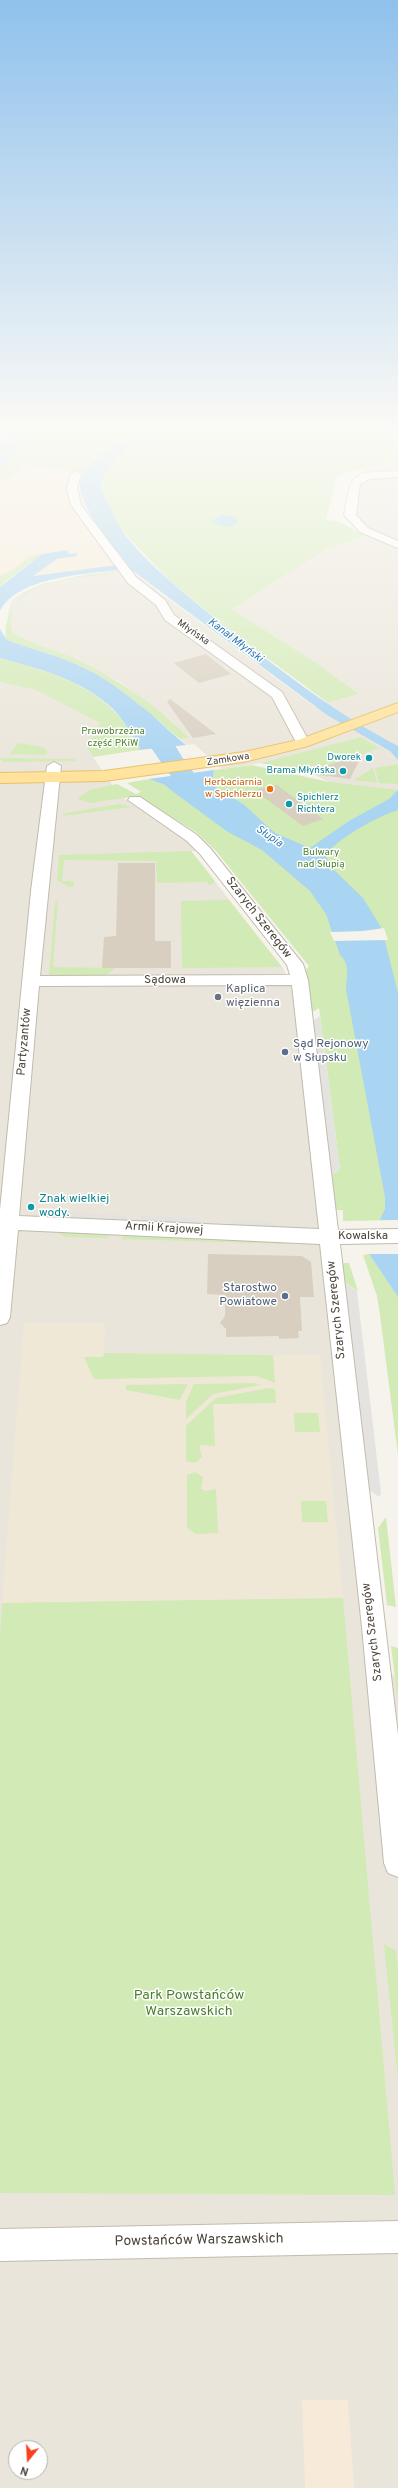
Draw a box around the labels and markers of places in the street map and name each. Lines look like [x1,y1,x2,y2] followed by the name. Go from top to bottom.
[327,752,361,764] place label: Dworek
[364,753,374,763] marker: Dworek
[267,765,335,777] place label: Brama Młyńska
[338,766,348,776] marker: Brama Młyńska
[204,777,262,800] place label: Herbaciarnia w Spichlerzu
[265,784,275,794] marker: Herbaciarnia w Spichlerzu
[297,792,339,816] place label: Spichlerz Richtera
[284,799,294,809] marker: Spichlerz Richtera
[226,983,280,1011] place label: Kaplica więzienna
[213,992,223,1002] marker: Kaplica więzienna
[293,1038,369,1066] place label: Sąd Rejonowy w Słupsku
[280,1047,290,1057] marker: Sąd Rejonowy w Słupsku
[39,1193,109,1221] place label: Znak wielkiej wody.
[26,1202,36,1212] marker: Znak wielkiej wody.
[219,1282,277,1310] place label: Starostwo Powiatowe
[280,1291,290,1301] marker: Starostwo Powiatowe

